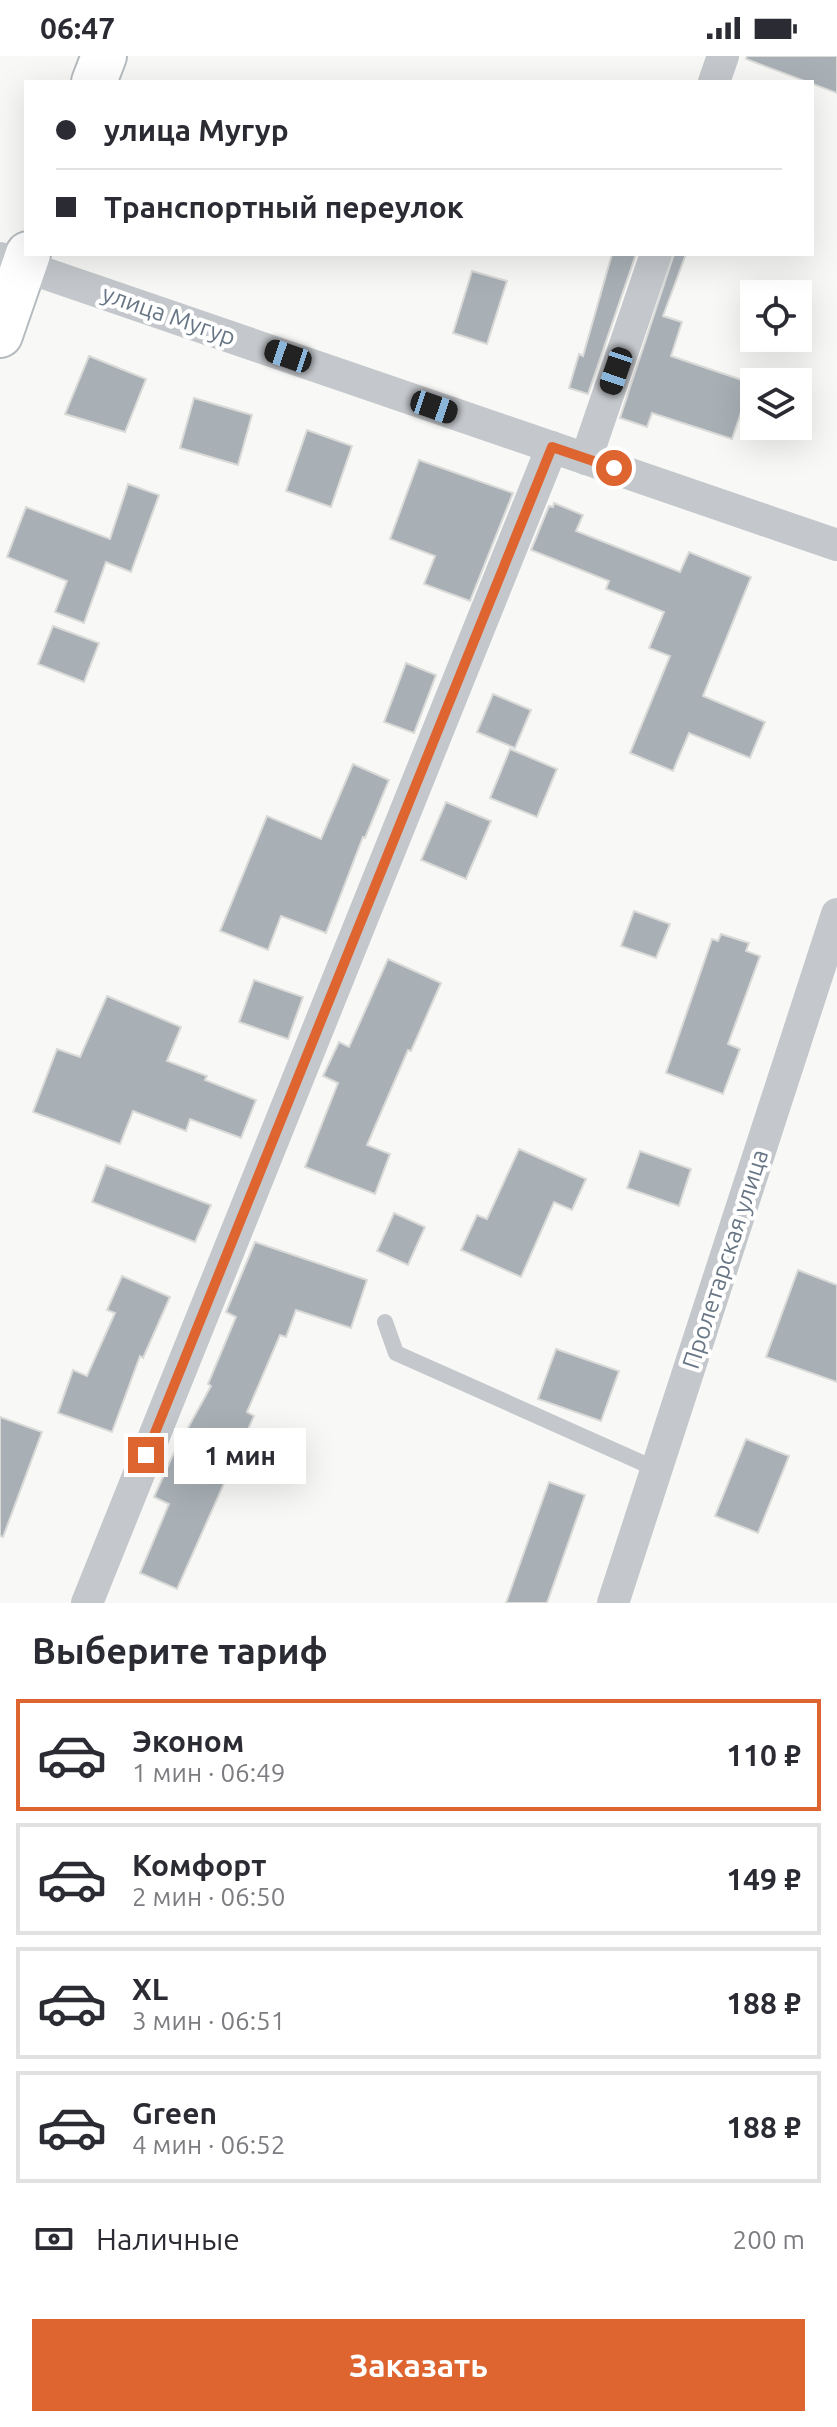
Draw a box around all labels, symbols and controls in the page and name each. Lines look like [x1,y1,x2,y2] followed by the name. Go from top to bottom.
[40,11,115,45] text: 06:47
[104,113,289,147] text: улица Мугур
[104,190,464,224] text: Транспортный переулок
[99,280,239,350] street label: улица Мугур
[740,280,812,440] map controls
[740,280,812,352] button: locate
[261,337,315,375] car
[597,344,635,398] car
[740,368,812,440] button: layers
[407,388,461,426] car
[596,450,632,486] route start
[677,1146,773,1372] street label: Пролетарская улица
[174,1427,306,1483] callout: 1 мин
[128,1437,164,1473] route end
[204,1441,276,1470] text: 1 мин
[32,1630,328,1671] text: Выберите тариф
[36,1719,108,1791] icon: car
[132,1724,244,1758] text: Эконом
[726,1738,801,1772] text: 110 ₽
[132,1758,285,1787] text: 1 мин · 06:49
[36,1843,108,1915] icon: car
[132,1848,266,1882] text: Комфорт
[726,1862,801,1896] text: 149 ₽
[132,1882,285,1911] text: 2 мин · 06:50
[36,1967,108,2039] icon: car
[132,1972,168,2006] text: XL
[726,1986,801,2020] text: 188 ₽
[132,2006,285,2035] text: 3 мин · 06:51
[36,2091,108,2163] icon: car
[132,2096,217,2130] text: Green
[726,2110,801,2144] text: 188 ₽
[132,2130,285,2159] text: 4 мин · 06:52
[32,2217,76,2261] icon: cash
[96,2222,240,2256] text: Наличные
[733,2225,805,2254] text: 200 m
[32,2319,805,2411] button: Заказать

